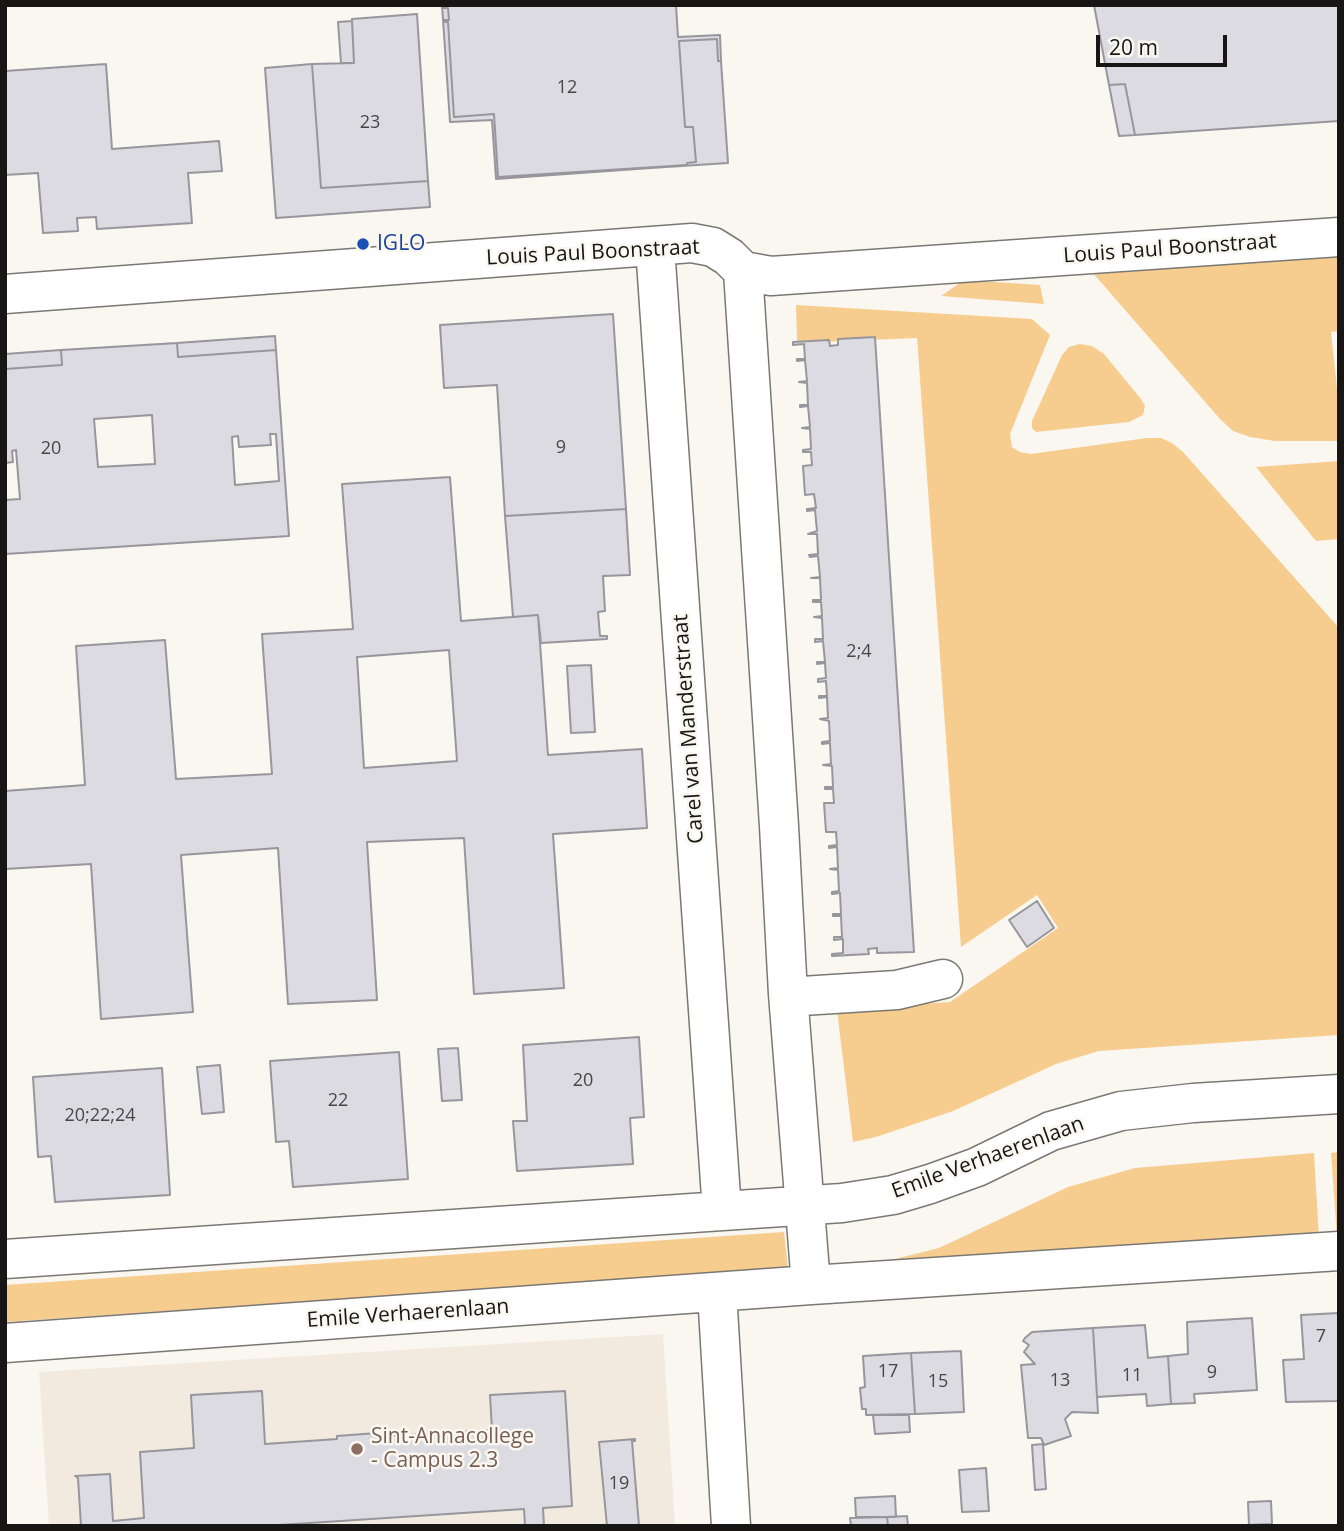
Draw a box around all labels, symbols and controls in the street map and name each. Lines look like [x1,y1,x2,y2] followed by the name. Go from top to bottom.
[1099,21,1230,65] scale bar
[1109,33,1158,61] text: 20 m
[557,77,577,99] house number: 12
[360,112,380,134] house number: 23
[1062,229,1278,269] street label: Louis Paul Boonstraat
[377,231,425,257] place label: IGLO
[486,235,700,271] street label: Louis Paul Boonstraat
[355,236,371,252] marker: IGLO
[556,437,566,459] house number: 9
[41,438,61,460] house number: 20
[668,613,710,845] street label: Carel van Manderstraat
[846,641,872,663] house number: 2;4
[573,1070,593,1092] house number: 20
[328,1090,348,1112] house number: 22
[64,1105,136,1127] house number: 20;22;24
[888,1111,1088,1205] street label: Emile Verhaerenlaan
[306,1294,510,1334] street label: Emile Verhaerenlaan
[1316,1326,1326,1348] house number: 7
[878,1361,898,1383] house number: 17
[1207,1362,1217,1384] house number: 9
[1122,1365,1142,1387] house number: 11
[1050,1370,1070,1392] house number: 13
[928,1371,948,1393] house number: 15
[371,1424,534,1474] place label: Sint-Annacollege - Campus 2.3
[349,1441,365,1457] marker: Sint-Annacollege - Campus 2.3
[609,1473,629,1495] house number: 19

